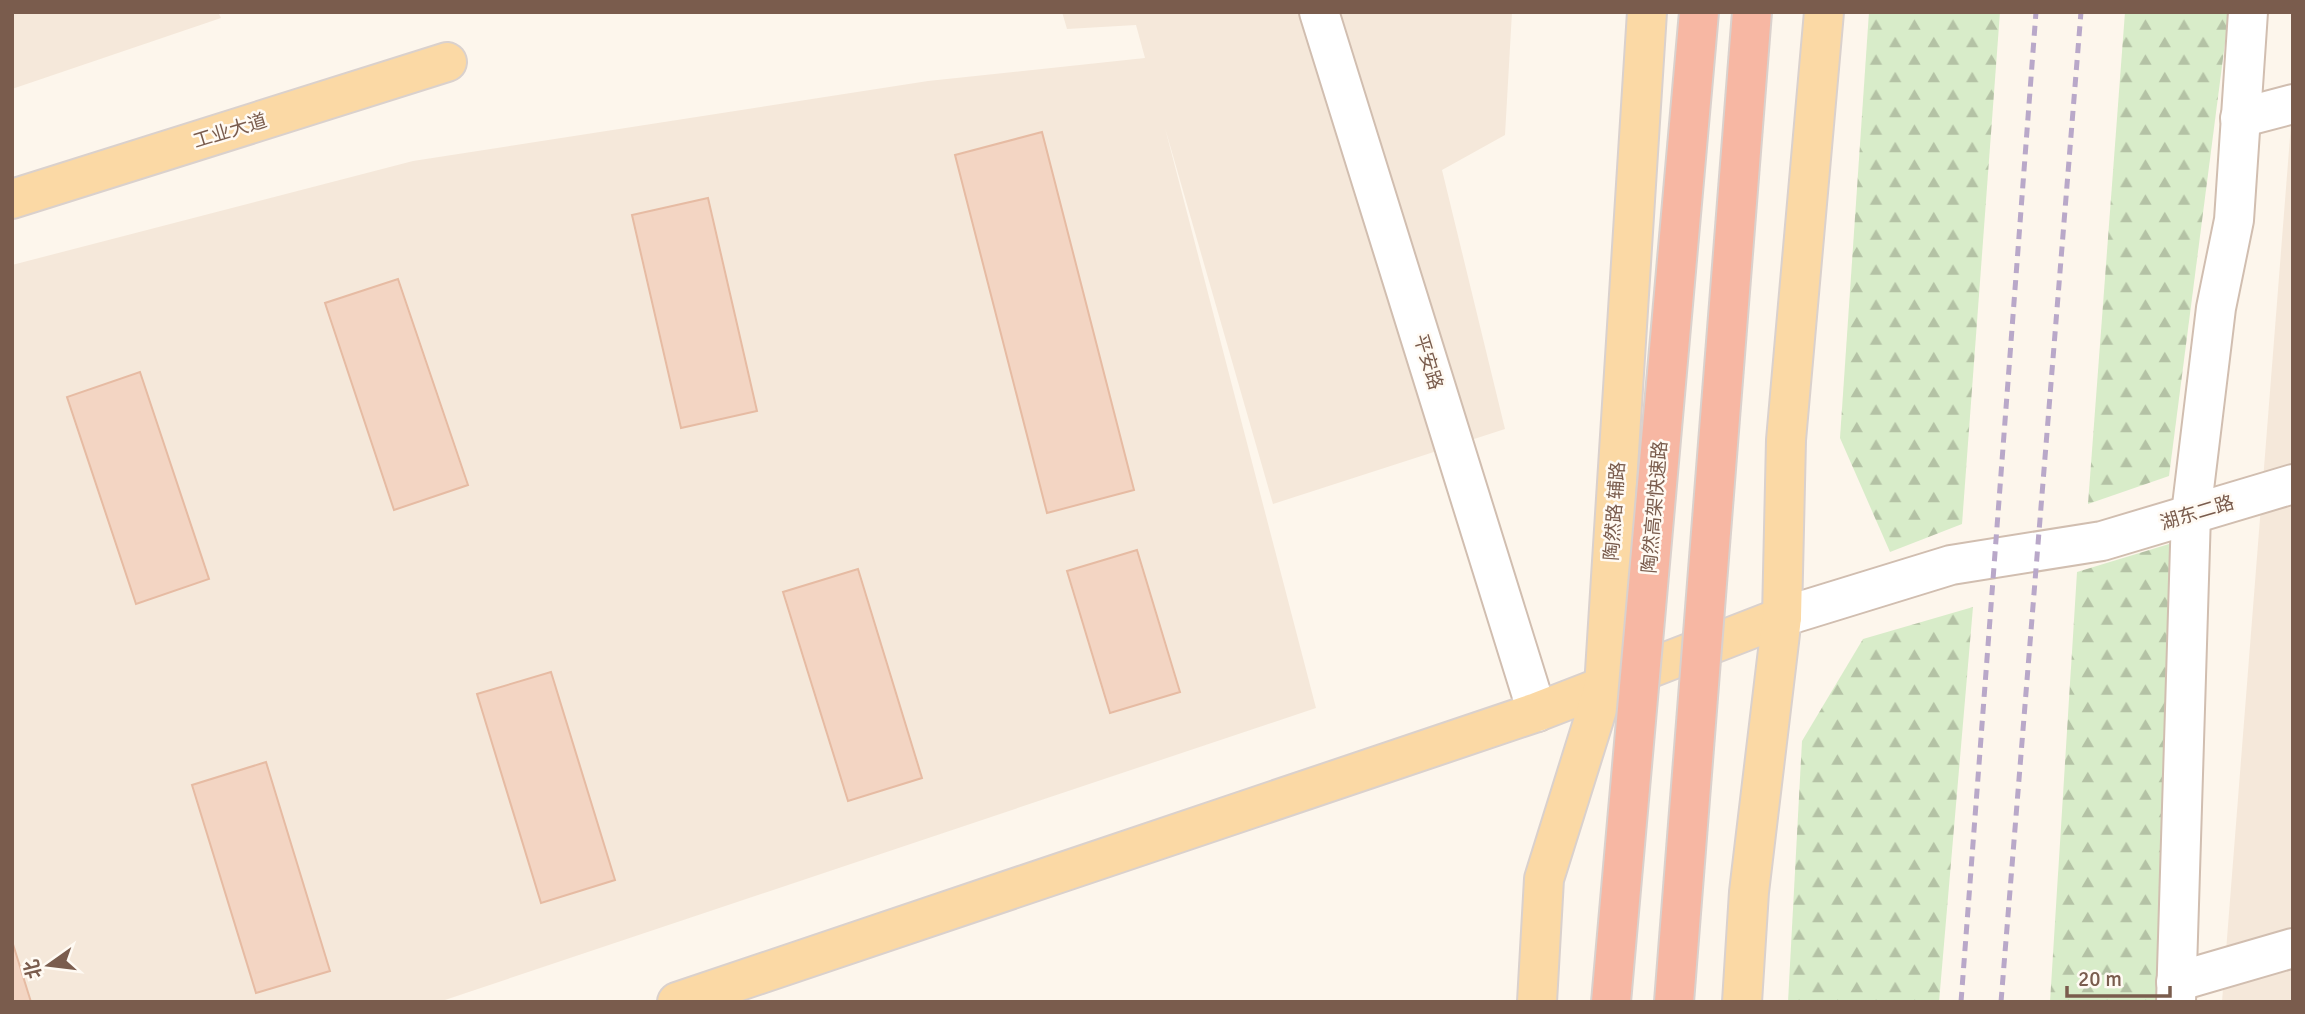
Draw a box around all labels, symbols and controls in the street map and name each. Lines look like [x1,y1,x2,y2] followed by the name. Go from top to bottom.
[190,108,270,154] street label: 工业大道
[1408,331,1448,393] street label: 平安路
[1637,440,1673,574] street label: 陶然高架快速路
[1600,461,1630,561] street label: 陶然路 辅路
[2157,490,2237,536] street label: 湖东二路
[14,930,84,1000] north arrow
[2067,954,2170,998] scale bar
[20,957,47,981] text: 北
[2078,966,2122,992] text: 20 m

